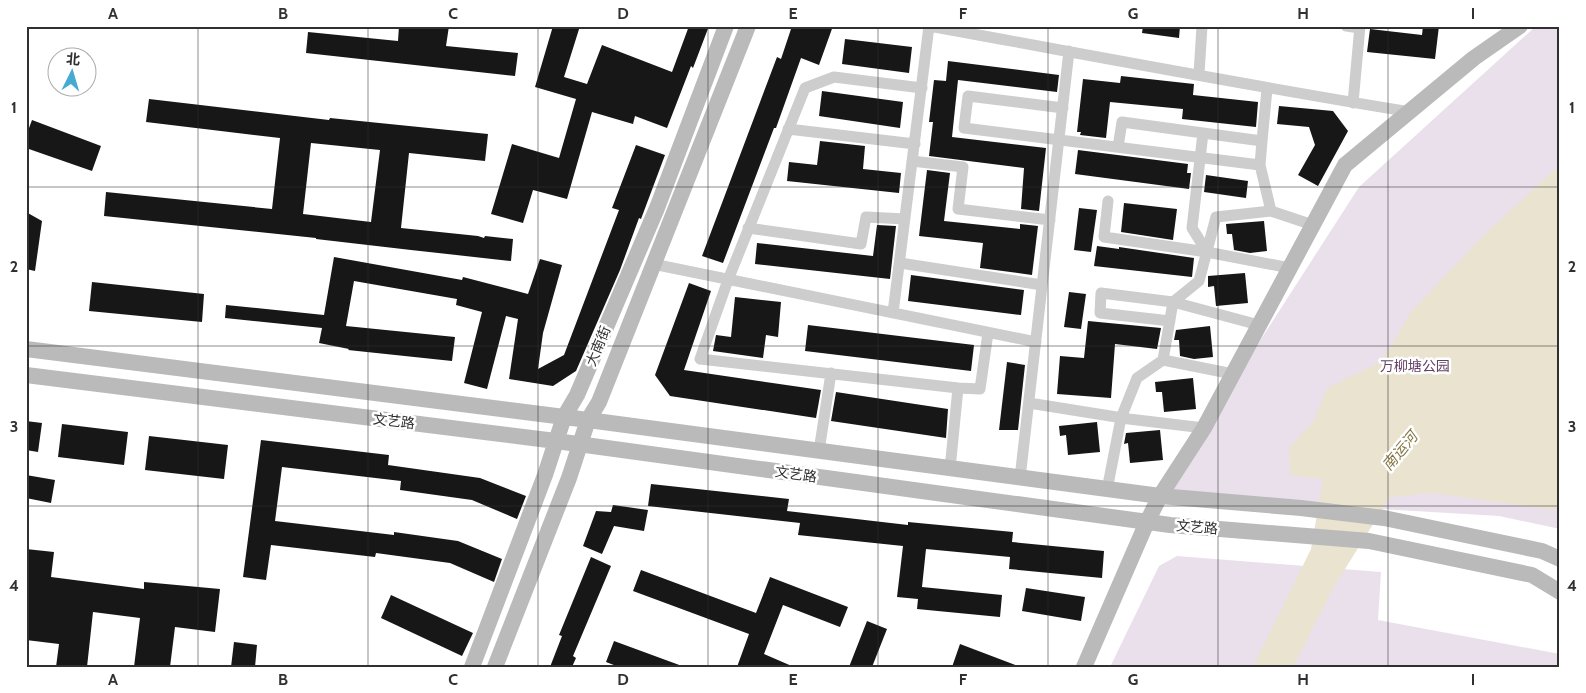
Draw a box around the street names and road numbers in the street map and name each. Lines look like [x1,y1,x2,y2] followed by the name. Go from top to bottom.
[582,323,614,369] street label: 大南街
[372,410,416,432] street label: 文艺路
[774,462,818,486] street label: 文艺路
[1175,516,1219,538] street label: 文艺路

